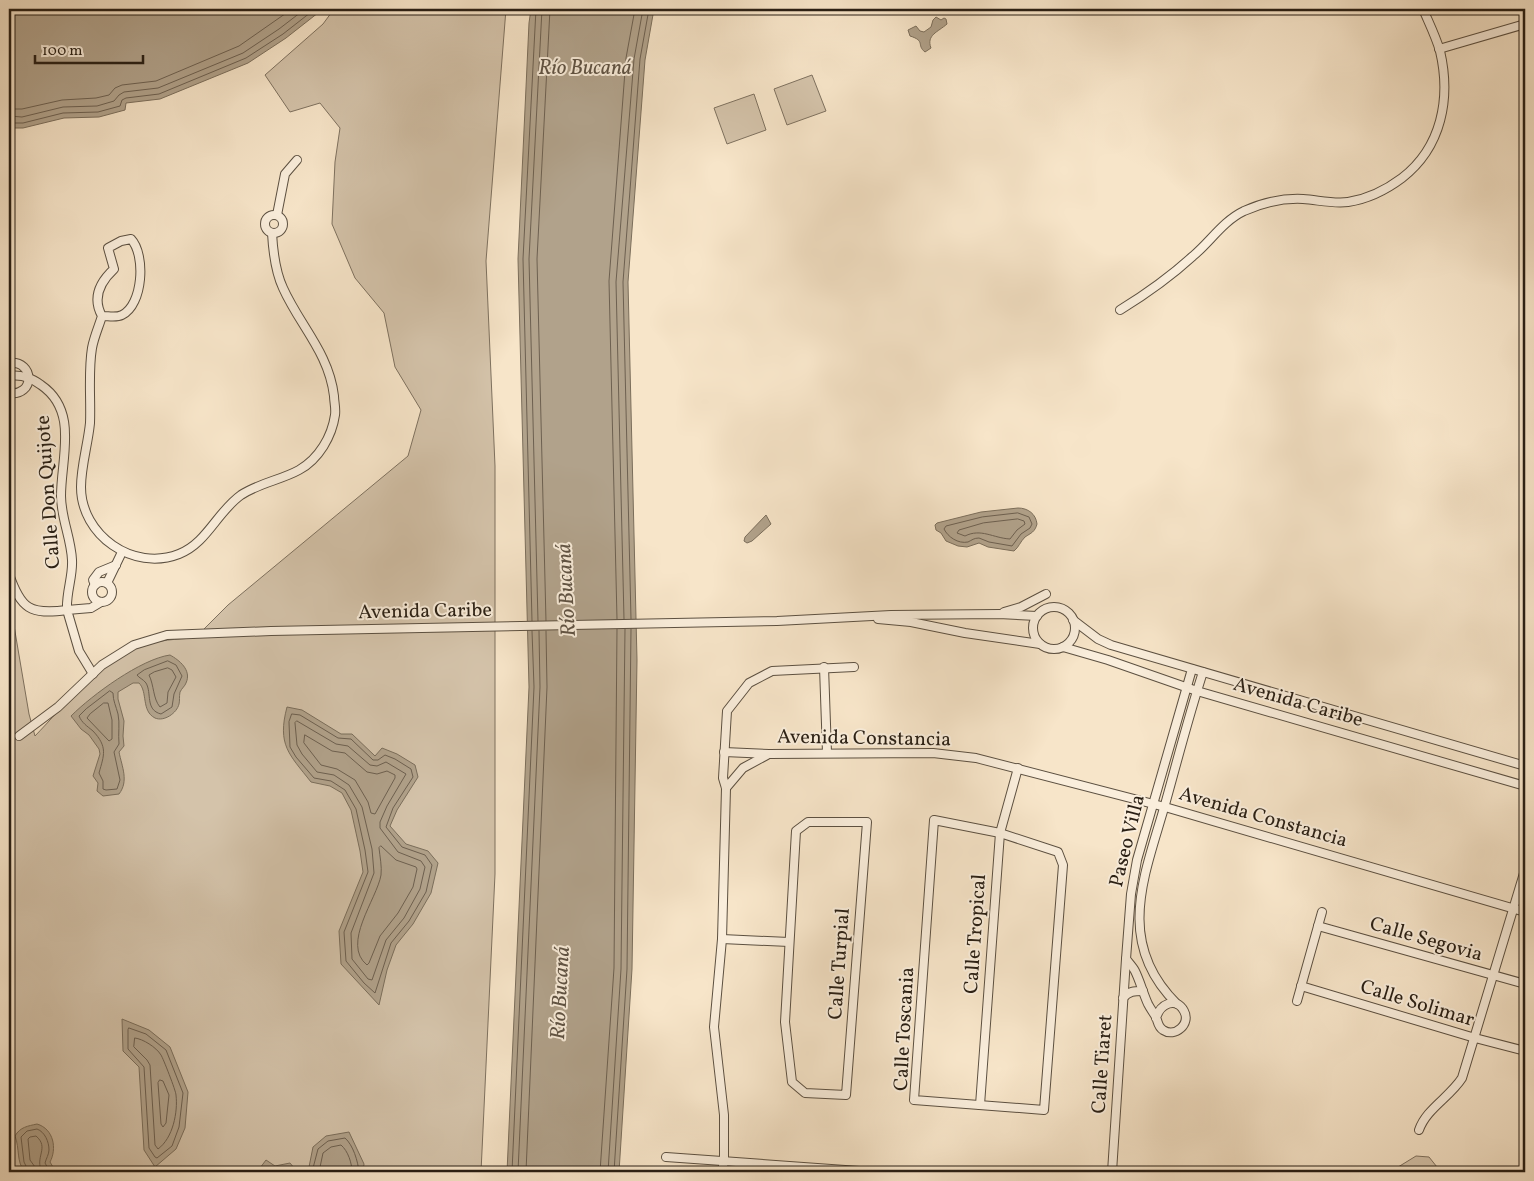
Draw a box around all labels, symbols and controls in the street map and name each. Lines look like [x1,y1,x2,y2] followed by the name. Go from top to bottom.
[35,32,142,64] scale bar
[42,41,82,62] text: 100 m
[538,54,632,83] water label: Río Bucaná
[30,414,68,570] street label: Calle Don Quijote
[550,543,584,637] water label: Río Bucaná
[358,597,492,627] street label: Avenida Caribe
[1230,671,1366,735] street label: Avenida Caribe
[777,723,951,755] street label: Avenida Constancia
[1176,781,1351,855] street label: Avenida Constancia
[1103,792,1153,890] street label: Paseo Villa
[958,873,994,995] street label: Calle Tropical
[822,907,858,1021] street label: Calle Turpial
[1366,911,1486,969] street label: Calle Segovia
[544,946,578,1040] water label: Río Bucaná
[888,966,922,1092] street label: Calle Toscania
[1356,973,1478,1035] street label: Calle Solimar
[1086,1013,1120,1115] street label: Calle Tiaret

